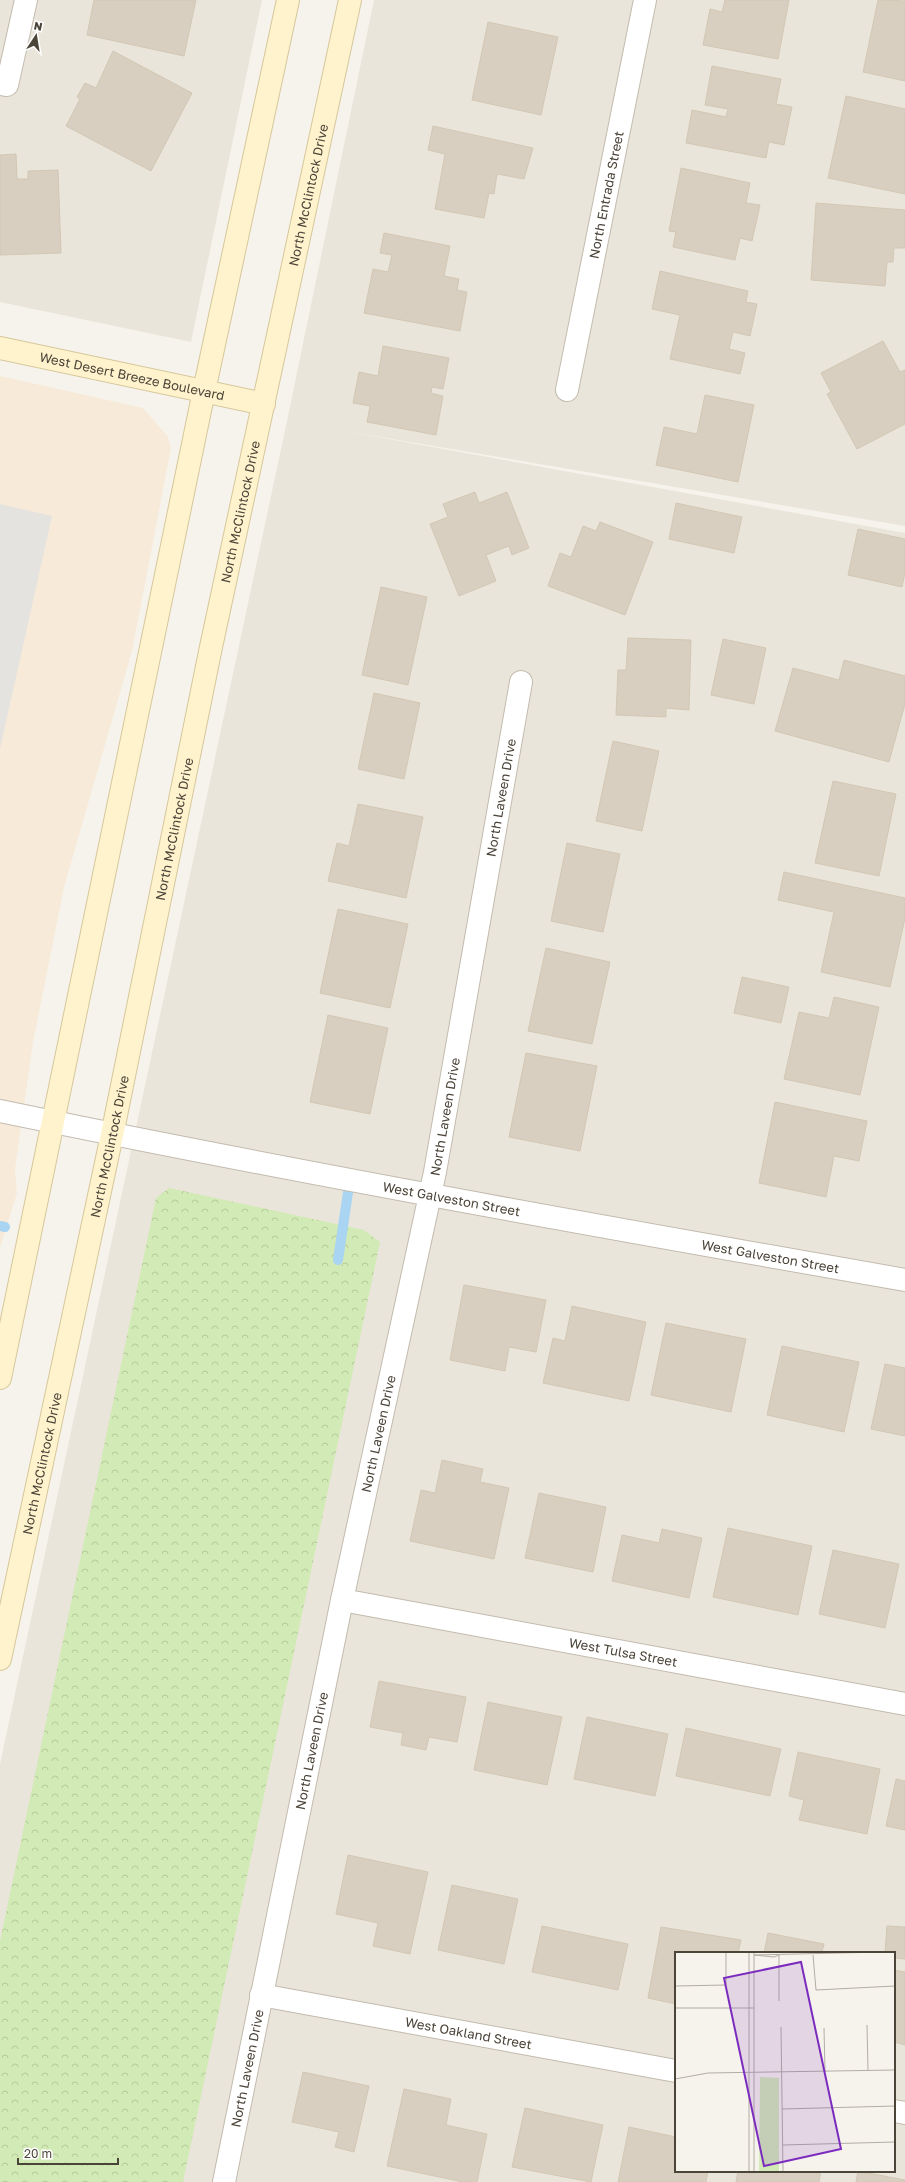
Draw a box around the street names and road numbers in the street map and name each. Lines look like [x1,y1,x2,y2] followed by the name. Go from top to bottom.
[285,122,331,268] street label: North McClintock Drive
[585,130,627,260] street label: North Entrada Street
[38,349,226,403] street label: West Desert Breeze Boulevard
[217,439,263,584] street label: North McClintock Drive
[482,737,519,858] street label: North Laveen Drive
[152,756,196,902] street label: North McClintock Drive
[426,1056,463,1177] street label: North Laveen Drive
[87,1074,132,1219] street label: North McClintock Drive
[381,1178,522,1219] street label: West Galveston Street
[700,1236,841,1276] street label: West Galveston Street
[358,1374,399,1494] street label: North Laveen Drive
[19,1391,65,1536] street label: North McClintock Drive
[568,1634,679,1670] street label: West Tulsa Street
[292,1690,331,1811] street label: North Laveen Drive
[227,2008,267,2129] street label: North Laveen Drive
[404,2014,533,2052] street label: West Oakland Street

